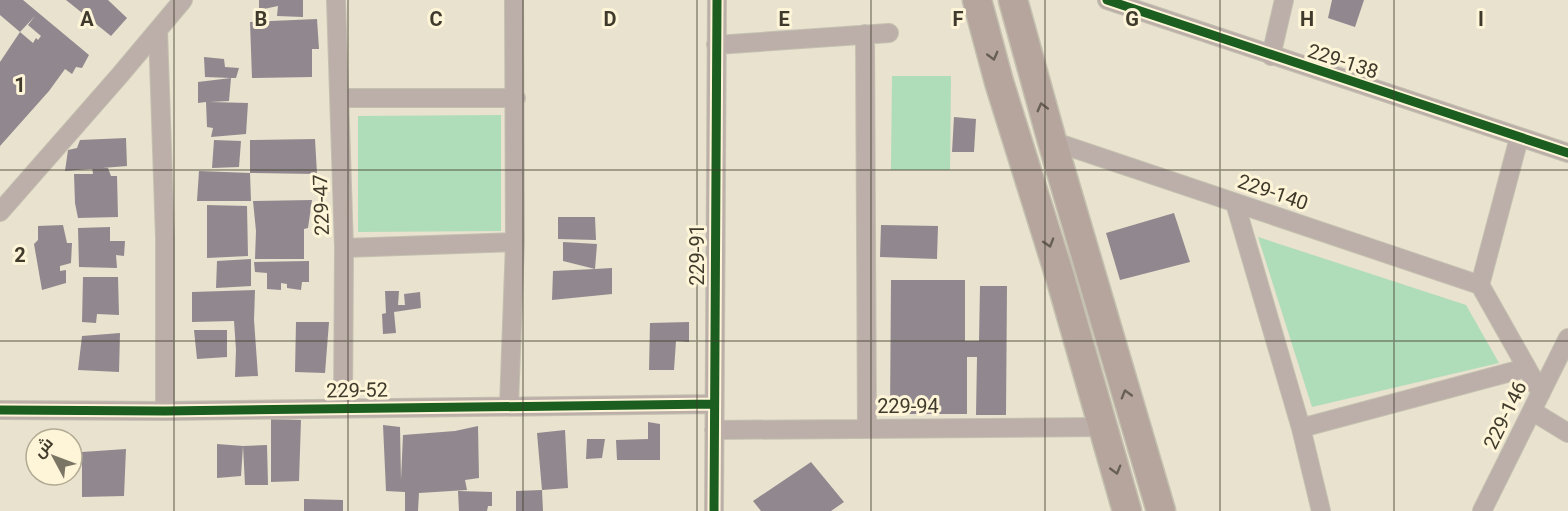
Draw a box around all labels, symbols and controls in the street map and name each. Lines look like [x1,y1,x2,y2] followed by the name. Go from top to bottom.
[80,7,94,31] text: A
[255,7,267,31] text: B
[429,7,443,31] text: C
[604,7,617,31] text: D
[778,7,790,31] text: E
[953,7,964,31] text: F
[1125,7,1139,31] text: G
[1300,7,1314,31] text: H
[1478,7,1484,31] text: I
[1305,38,1381,84] street label: 229-138
[985,51,998,61] one-way arrow
[14,73,26,97] text: 1
[1037,102,1049,112] one-way arrow
[1235,169,1311,215] street label: 229-140
[308,174,334,236] street label: 229-47
[685,224,709,286] street label: 229-91
[1042,237,1054,248] one-way arrow
[14,243,26,267] text: 2
[326,377,388,403] street label: 229-52
[1478,377,1532,453] street label: 229-146
[1121,389,1134,399] one-way arrow
[877,394,939,418] street label: 229-94
[24,427,84,487] north arrow
[29,434,57,461] text: ش
[1109,465,1121,475] one-way arrow

